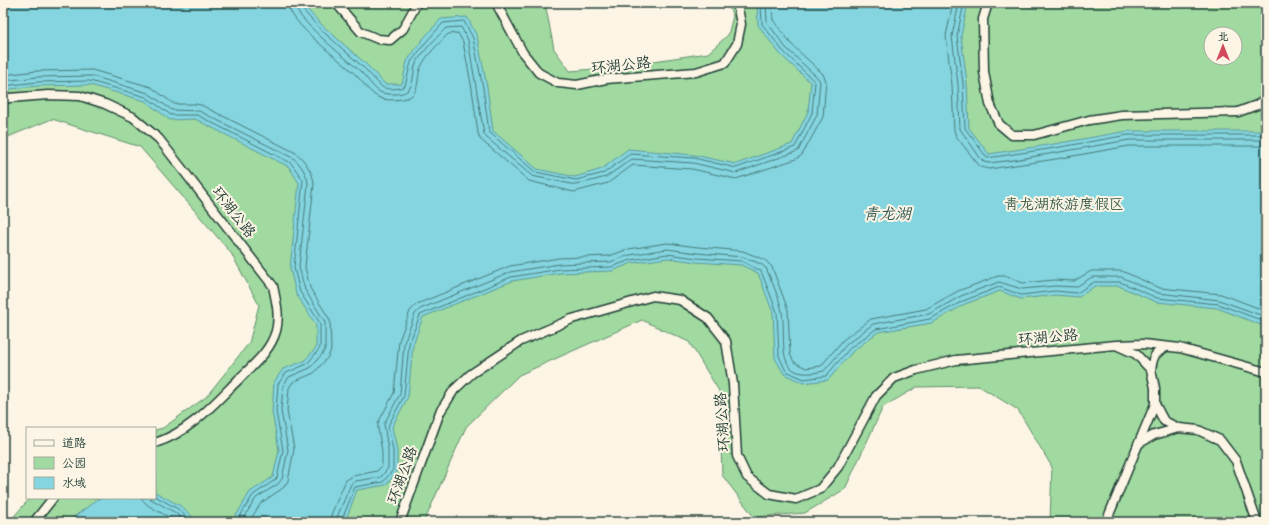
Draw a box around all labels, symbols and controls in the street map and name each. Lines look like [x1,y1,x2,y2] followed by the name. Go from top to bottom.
[1203,26,1243,66] north arrow
[1218,27,1229,46] text: 北
[590,49,652,81] street label: 环湖公路
[205,180,263,244] street label: 环湖公路
[1004,191,1124,217] park label: 青龙湖旅游度假区
[863,199,913,228] water label: 青龙湖
[1017,321,1079,353] street label: 环湖公路
[707,391,737,453] street label: 环湖公路
[26,427,156,499] legend
[62,432,86,454] text: 道路
[380,442,424,508] street label: 环湖公路
[62,452,86,474] text: 公园
[62,472,86,494] text: 水域

